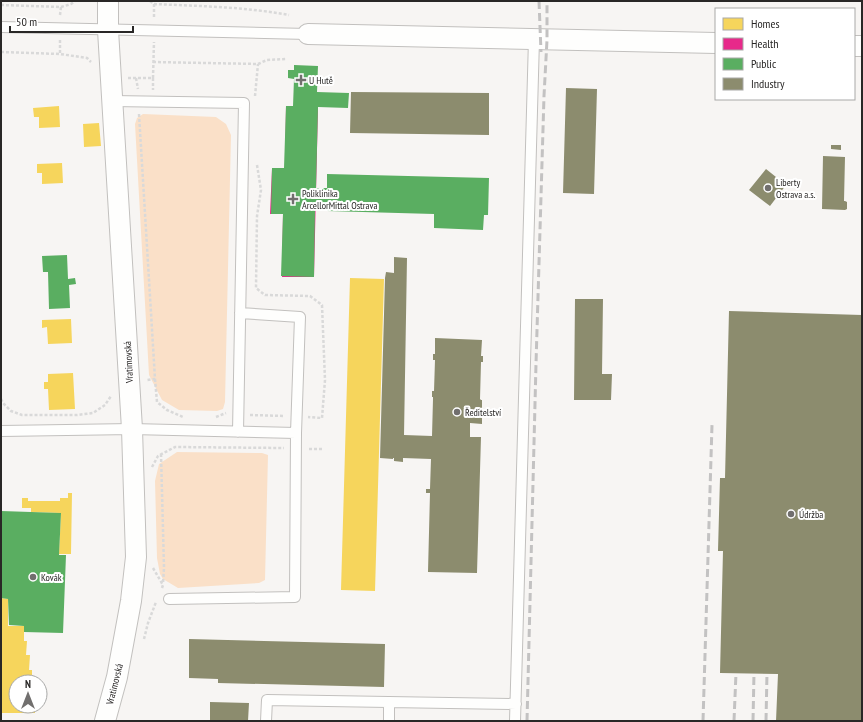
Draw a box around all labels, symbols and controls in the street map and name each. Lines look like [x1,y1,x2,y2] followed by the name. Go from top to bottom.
[10,8,133,34] scale bar
[715,8,855,100] legend
[16,14,37,29] text: 50 m
[751,16,779,31] text: Homes
[751,36,779,51] text: Health
[751,56,777,71] text: Public
[309,74,333,87] place label: U Hutě
[296,75,306,85] marker: U Hutě
[751,76,785,91] text: Industry
[776,176,816,201] place label: Liberty Ostrava a.s.
[763,183,773,193] marker: Liberty Ostrava a.s.
[302,187,377,212] place label: Poliklinika ArcellorMittal Ostrava
[287,193,299,205] marker: Poliklinika ArcellorMittal Ostrava
[121,341,136,384] street label: Vratimovská
[465,406,502,419] place label: Ředitelství
[452,407,462,417] marker: Ředitelství
[799,508,823,521] place label: Údržba
[786,509,796,519] marker: Údržba
[41,571,62,584] place label: Kovák
[28,572,38,582] marker: Kovák
[103,662,126,707] street label: Vratimovská
[8,674,48,714] north arrow
[25,677,31,691] text: N

